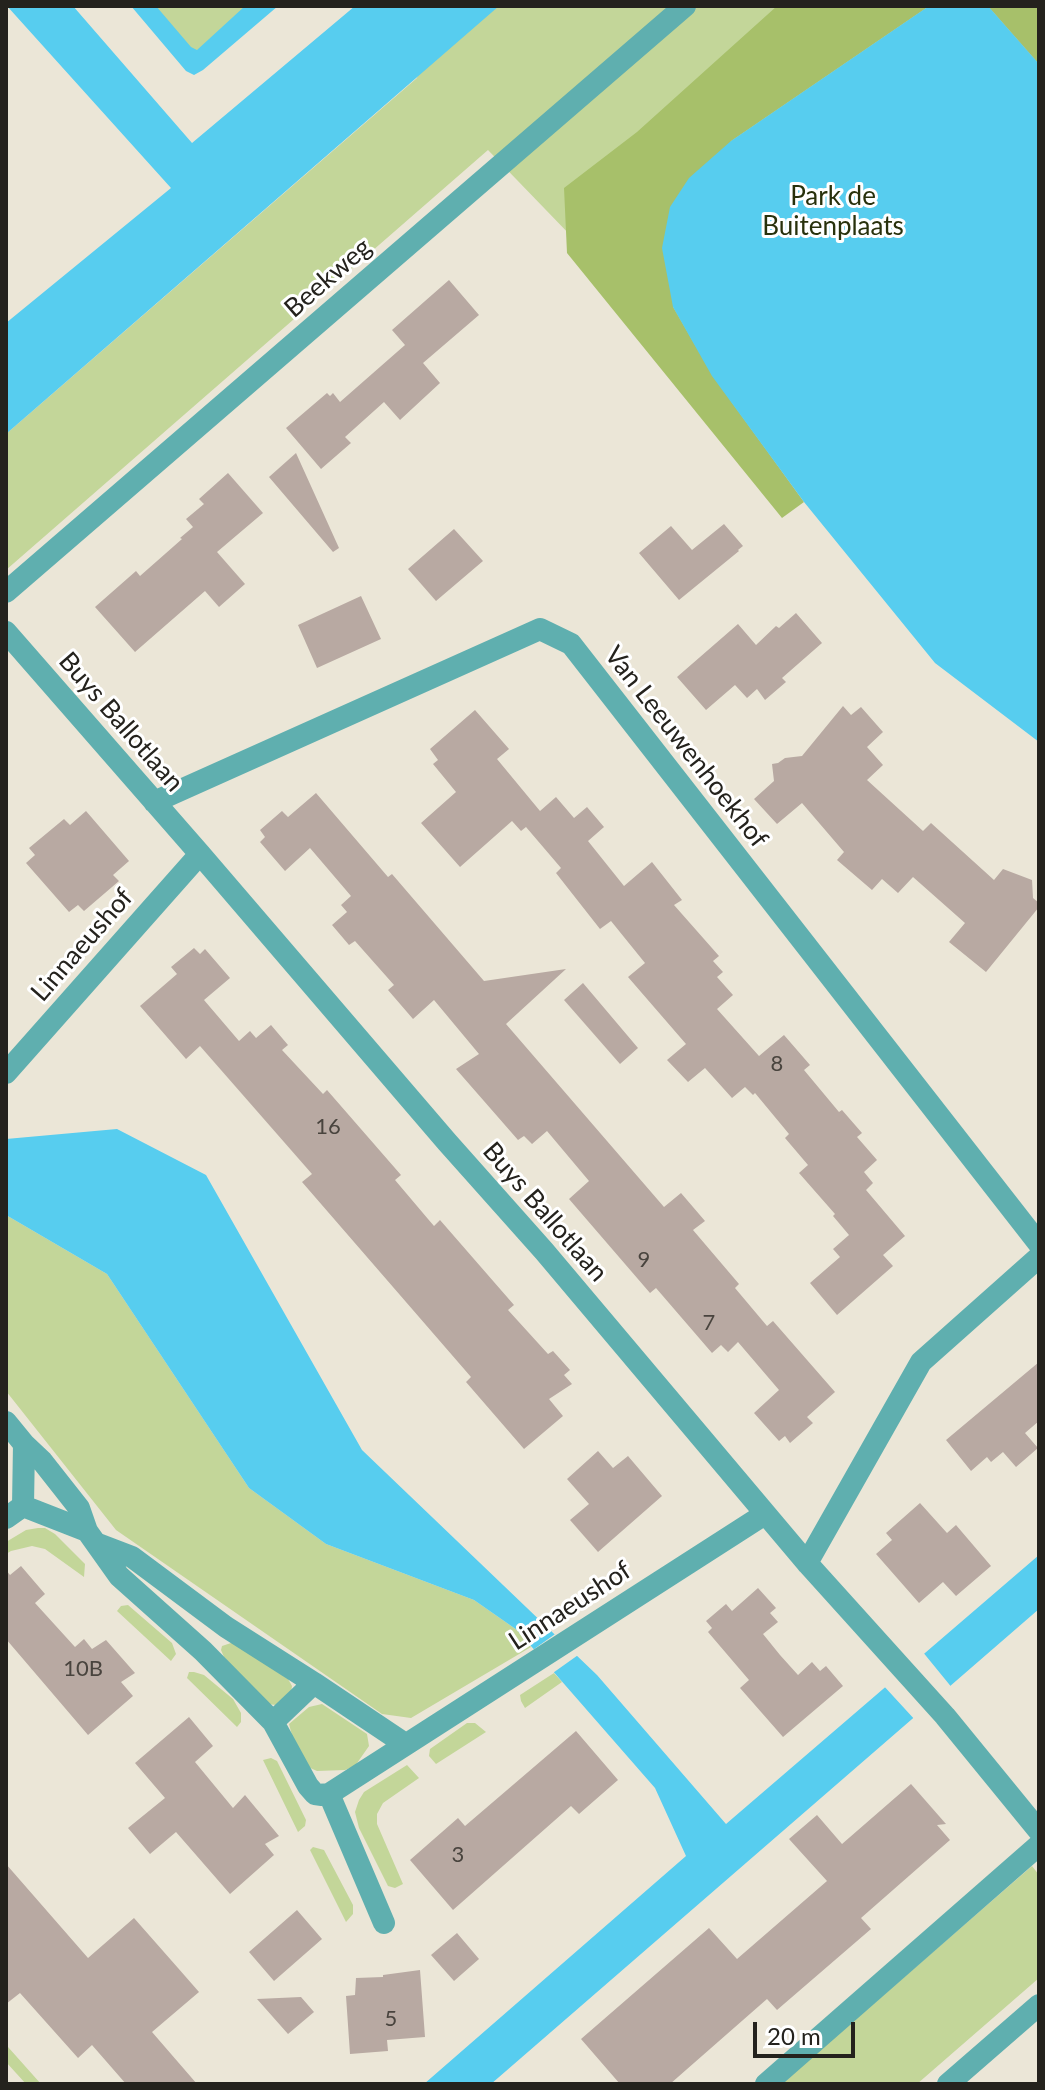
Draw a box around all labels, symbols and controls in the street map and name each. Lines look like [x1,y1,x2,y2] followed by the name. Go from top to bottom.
[762,181,904,242] park label: Park de Buitenplaats
[278,232,378,324] street label: Beekweg
[598,640,774,854] street label: Van Leeuwenhoekhof
[52,646,190,798] street label: Buys Ballotlaan
[25,882,139,1008] street label: Linnaeushof
[771,1051,783,1077] house number: 8
[315,1114,341,1140] house number: 16
[476,1136,614,1288] street label: Buys Ballotlaan
[638,1247,650,1273] house number: 9
[703,1310,715,1336] house number: 7
[503,1555,637,1657] street label: Linnaeushof
[63,1656,103,1682] house number: 10B
[452,1842,464,1868] house number: 3
[385,2006,397,2032] house number: 5
[757,2006,859,2056] scale bar
[767,2021,821,2050] text: 20 m

